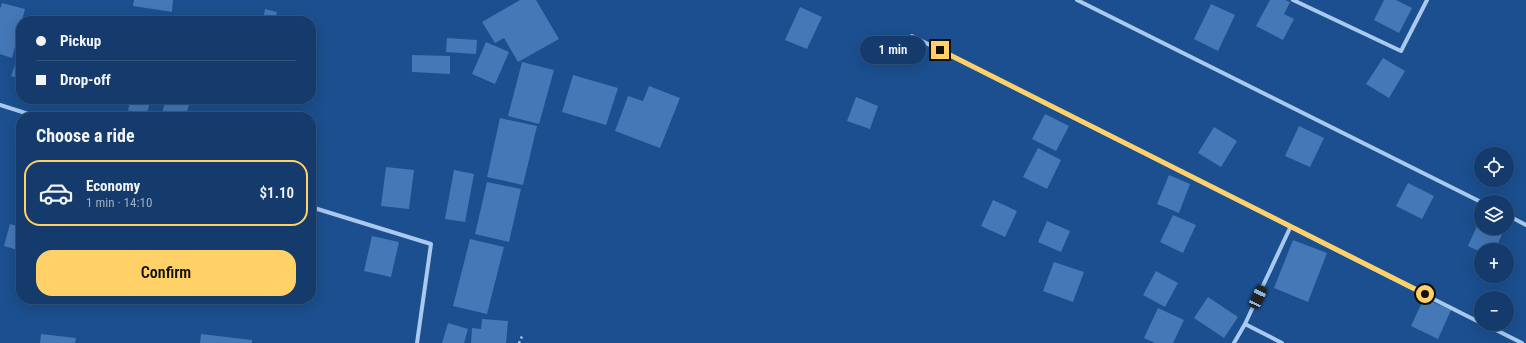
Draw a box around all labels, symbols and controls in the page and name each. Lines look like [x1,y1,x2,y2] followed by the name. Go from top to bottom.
[60,32,101,50] text: Pickup
[860,36,926,64] callout: 1 min
[931,41,949,59] route end
[879,42,907,57] text: 1 min
[60,71,111,89] text: Drop-off
[36,125,135,146] text: Choose a ride
[1474,147,1514,331] map controls
[1474,147,1514,187] button: locate
[38,175,74,211] icon: car
[86,177,140,195] text: Economy
[260,184,294,202] text: $1.10
[86,195,152,210] text: 1 min · 14:10
[1474,195,1514,235] button: layers
[1474,243,1514,283] button: +
[36,250,296,296] button: Confirm
[1247,284,1269,310] car
[1416,285,1434,303] route start
[1474,291,1514,331] button: −

